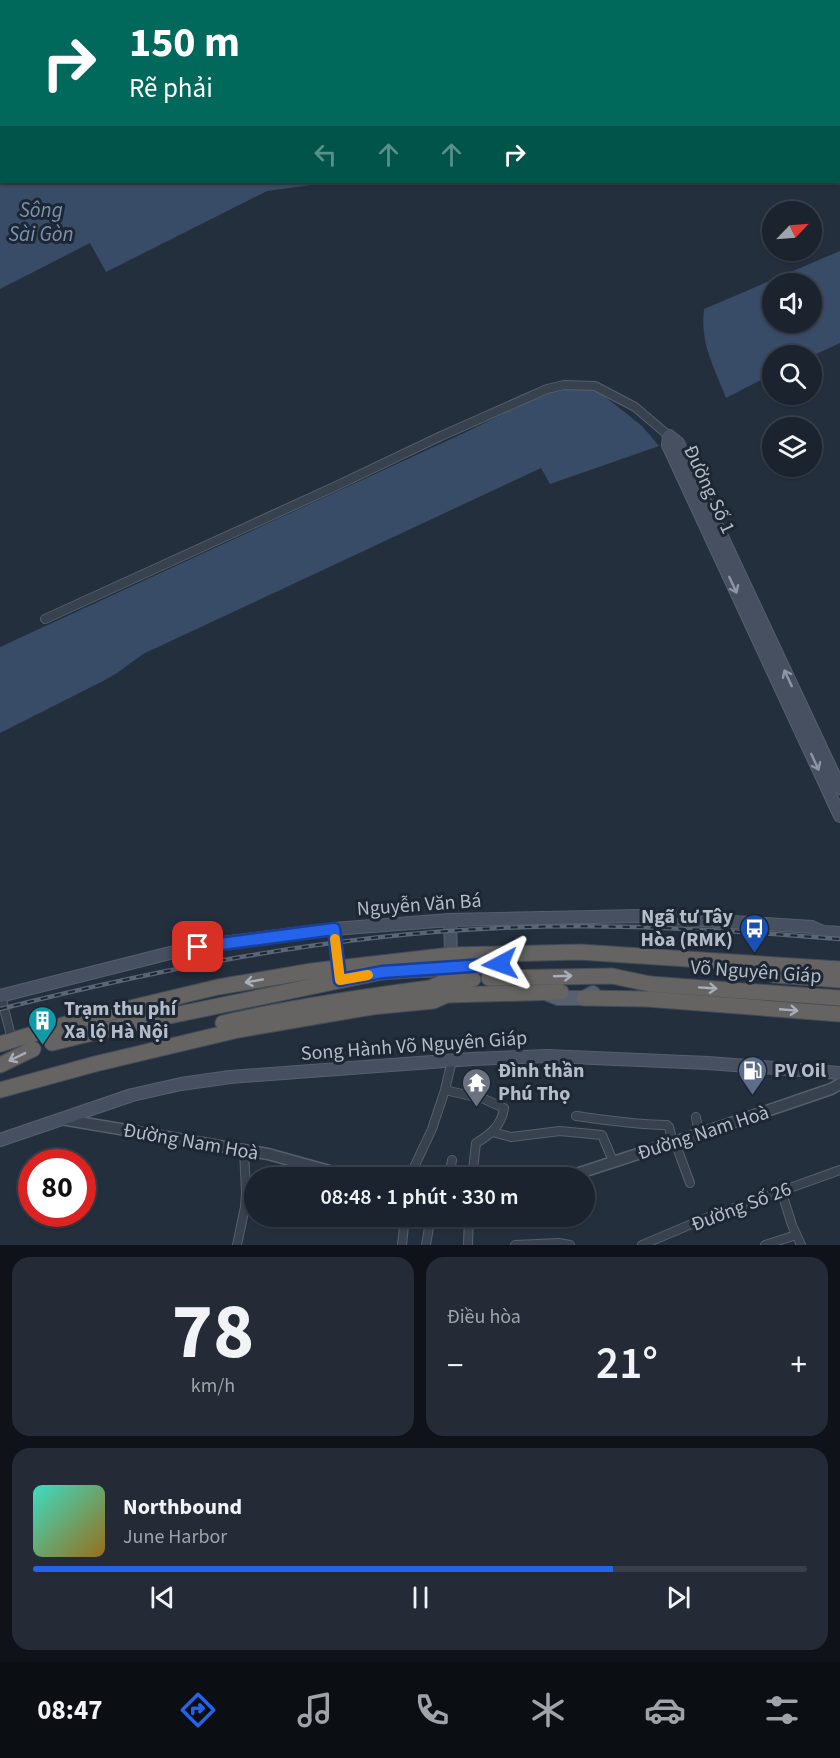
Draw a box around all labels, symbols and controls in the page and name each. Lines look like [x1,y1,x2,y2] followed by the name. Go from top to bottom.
[129,13,240,73] text: 150 m
[30,24,108,102] icon: right
[129,69,213,108] text: Rẽ phải
[309,138,342,171] icon: left
[372,138,405,171] icon: ahead
[435,138,468,171] icon: ahead
[498,138,531,171] icon: right
[8,195,74,249] water label: Sông Sài Gòn
[762,201,822,261] north arrow
[762,201,822,477] map controls
[762,273,822,333] button: sound
[762,345,822,405] button: search
[762,417,822,477] button: layers
[676,440,742,538] street label: Đường Số 1
[728,576,739,594] one-way arrow
[782,670,794,688] one-way arrow
[810,752,821,771] one-way arrow
[356,887,482,923] street label: Nguyễn Văn Bá
[641,903,734,954] place label: Ngã tư Tây Hòa (RMK)
[738,912,770,954] bus stop icon: Ngã tư Tây Hòa (RMK)
[172,921,223,972] pin
[181,930,214,963] icon: arrive
[468,932,532,996] position arrow
[689,953,822,991] street label: Võ Nguyên Giáp
[552,970,572,981] one-way arrow
[244,976,264,987] one-way arrow
[698,983,718,994] one-way arrow
[64,995,178,1046] place label: Trạm thu phí Xa lộ Hà Nội
[27,1004,59,1046] building icon: Trạm thu phí Xa lộ Hà Nội
[779,1005,799,1016] one-way arrow
[300,1024,528,1068] street label: Song Hành Võ Nguyên Giáp
[8,1051,26,1063] one-way arrow
[737,1054,769,1096] fuel station icon: PV Oil
[498,1057,585,1108] place label: Đình thần Phú Thọ
[774,1057,826,1085] place label: PV Oil
[461,1066,493,1108] temple icon: Đình thần Phú Thọ
[634,1099,773,1167] street label: Đường Nam Hoà
[121,1116,261,1168] street label: Đường Nam Hoà
[18,1149,96,1227] speed limit sign: 80
[687,1175,795,1239] street label: Đường Số 26
[320,1181,519,1213] text: 08:48 · 1 phút · 330 m
[172,1277,254,1388] text: 78
[447,1303,521,1331] text: Điều hòa
[596,1332,658,1396] text: 21°
[447,1342,463,1389] text: −
[791,1342,807,1389] text: +
[191,1372,235,1400] text: km/h
[123,1491,242,1523] text: Northbound
[123,1523,227,1551] text: June Harbor
[146,1581,179,1614] icon: previous
[404,1581,437,1614] icon: pause
[662,1581,695,1614] icon: next
[177,1689,219,1731] icon: directions
[294,1689,336,1731] icon: music
[411,1689,453,1731] icon: phone
[527,1689,569,1731] icon: climate
[644,1689,686,1731] icon: car
[761,1689,803,1731] icon: filters
[37,1691,102,1730] text: 08:47

